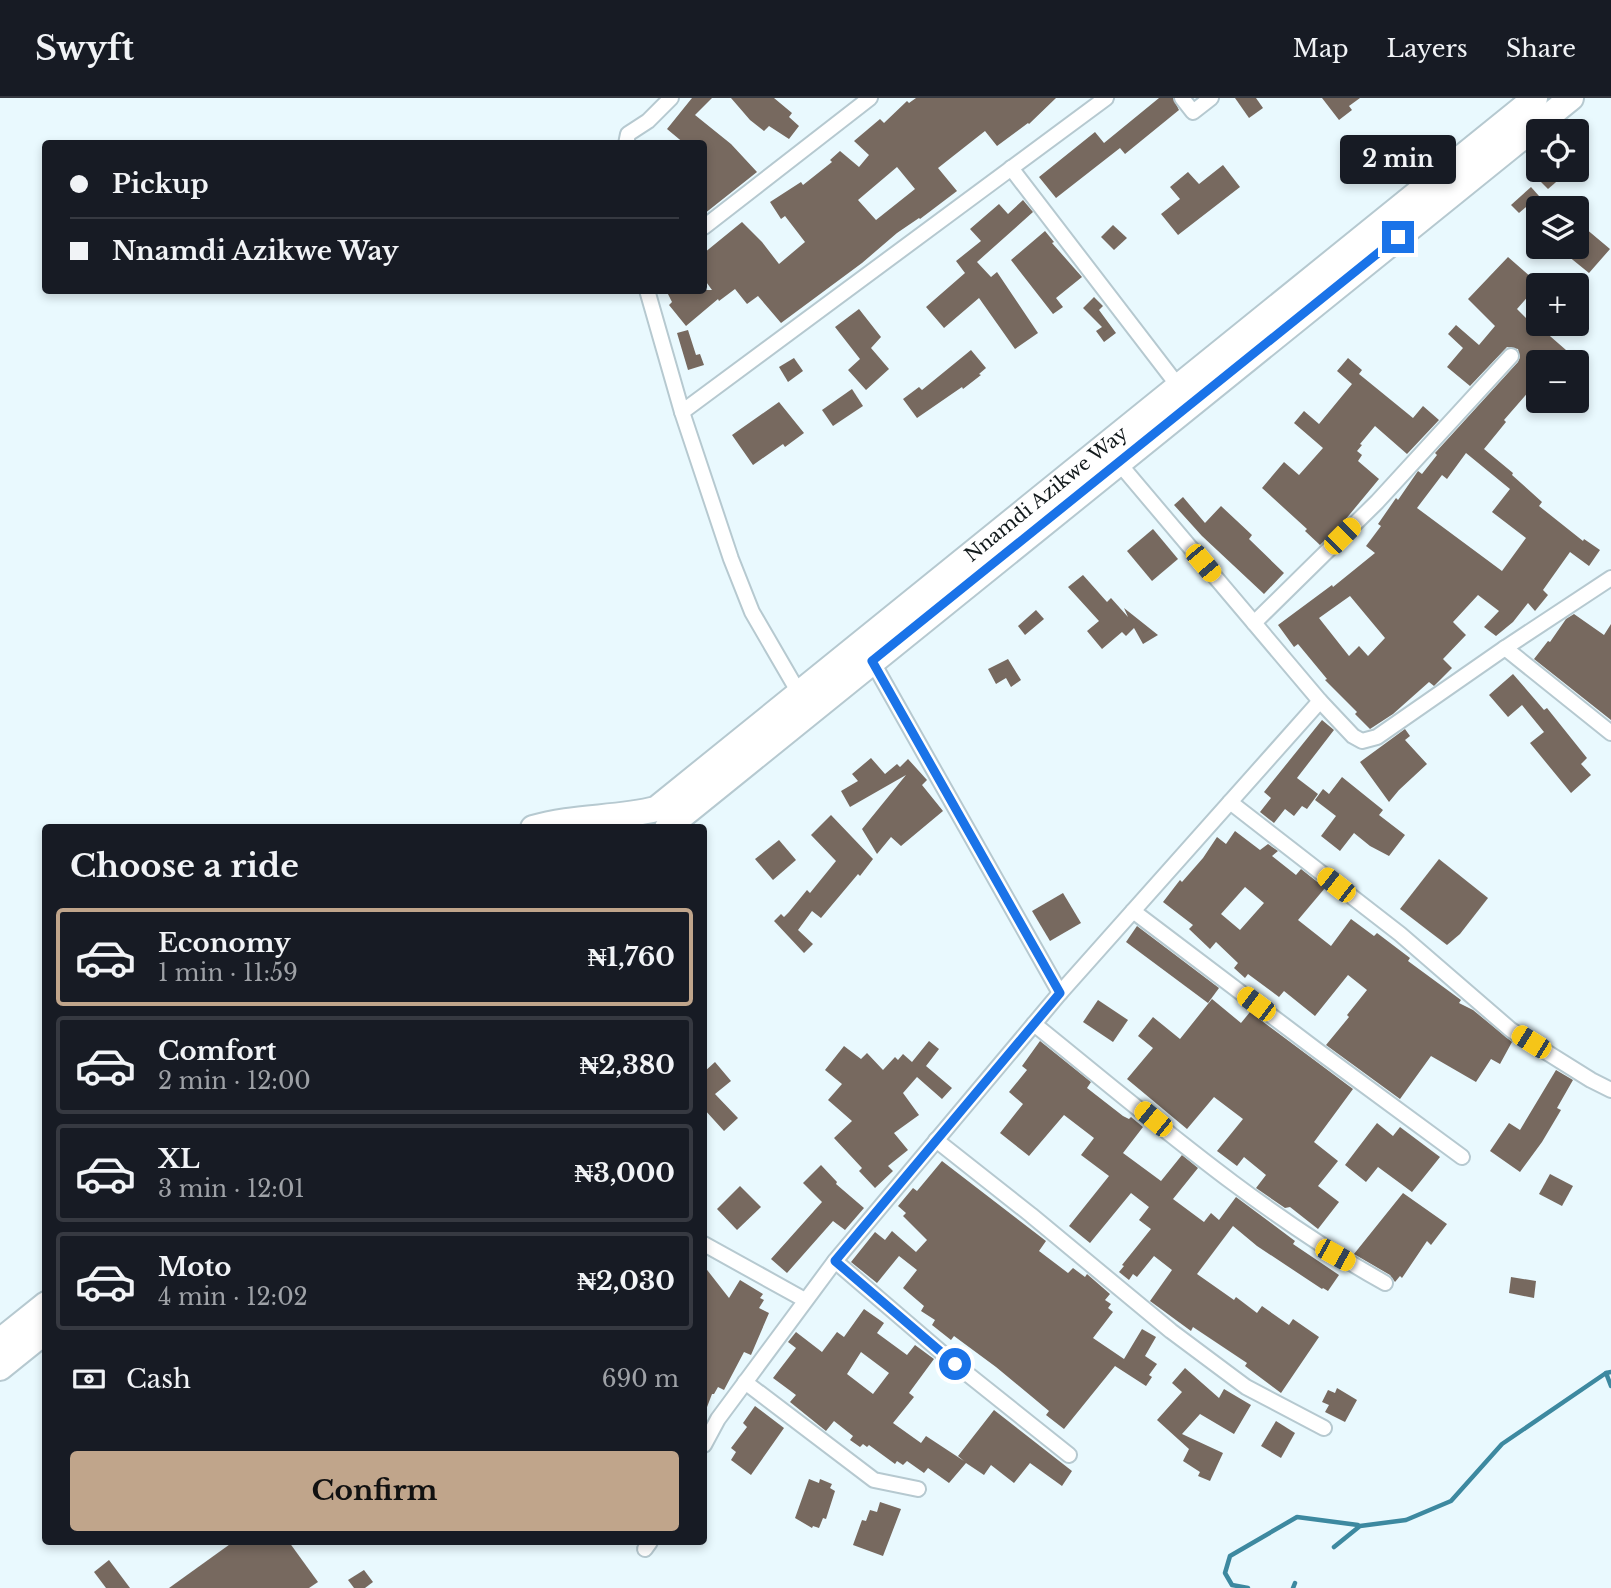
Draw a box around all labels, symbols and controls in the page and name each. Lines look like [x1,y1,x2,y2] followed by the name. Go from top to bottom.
[35,28,134,69] text: Swyft
[1293,34,1349,63] text: Map
[1387,34,1468,63] text: Layers
[1506,34,1576,63] text: Share
[1526,119,1589,413] map controls
[1526,119,1589,182] button: locate
[1340,136,1456,184] callout: 2 min
[1362,145,1434,173] text: 2 min
[112,168,209,200] text: Pickup
[1526,196,1589,259] button: layers
[1382,221,1414,253] route end
[112,235,399,267] text: Nnamdi Azikwe Way
[1526,273,1589,336] button: +
[1526,350,1589,413] button: −
[960,421,1132,566] street label: Nnamdi Azikwe Way
[1320,514,1365,558] car
[1182,540,1225,586] car
[70,846,299,886] text: Choose a ride
[1313,864,1360,906] car
[74,926,137,989] icon: car
[158,927,291,959] text: Economy
[588,941,675,973] text: ₦1,760
[158,959,298,987] text: 1 min · 11:59
[1233,983,1280,1025] car
[1508,1022,1555,1062] car
[74,1034,137,1097] icon: car
[158,1035,276,1067] text: Comfort
[580,1049,675,1081] text: ₦2,380
[158,1067,311,1095] text: 2 min · 12:00
[1131,1098,1176,1140] car
[74,1142,137,1205] icon: car
[158,1143,200,1175] text: XL
[574,1157,675,1189] text: ₦3,000
[158,1175,305,1203] text: 3 min · 12:01
[1312,1236,1359,1274] car
[74,1250,137,1313] icon: car
[158,1251,231,1283] text: Moto
[577,1265,675,1297] text: ₦2,030
[158,1283,308,1311] text: 4 min · 12:02
[939,1348,971,1380] route start
[70,1360,108,1398] icon: cash
[126,1363,191,1395] text: Cash
[602,1365,679,1393] text: 690 m
[70,1451,679,1531] button: Confirm

